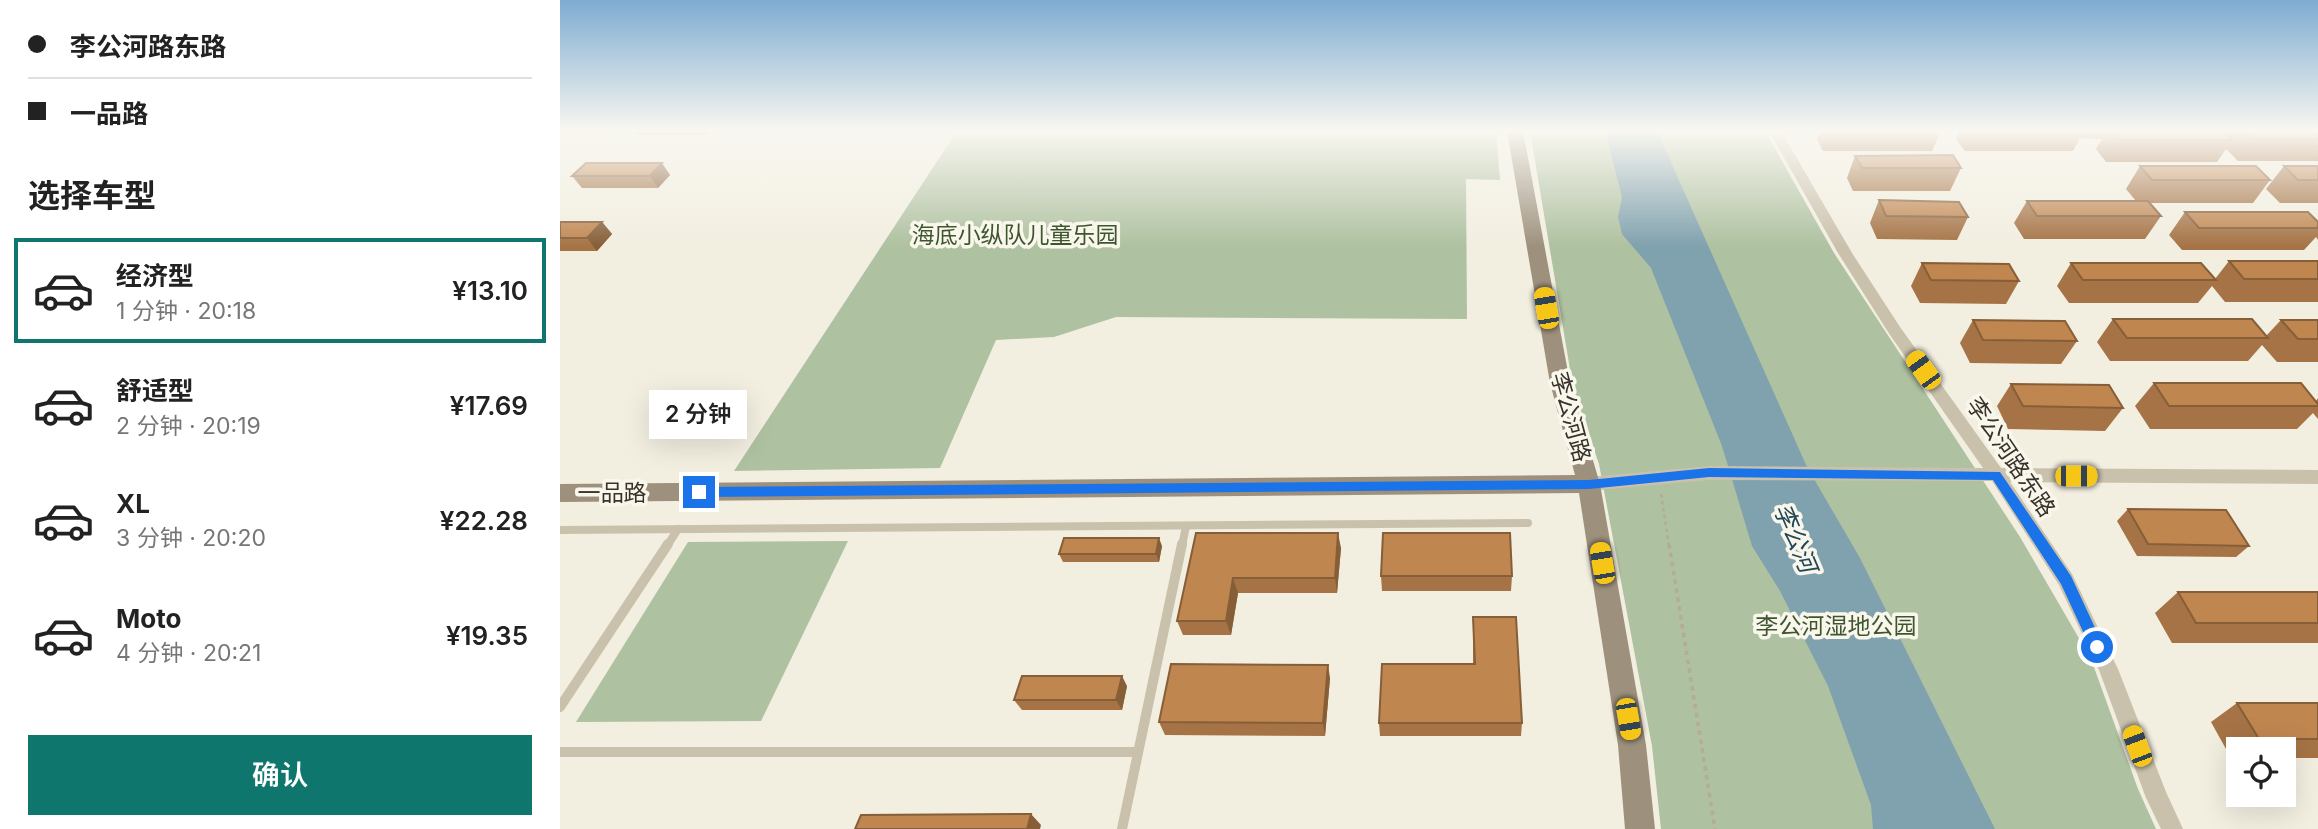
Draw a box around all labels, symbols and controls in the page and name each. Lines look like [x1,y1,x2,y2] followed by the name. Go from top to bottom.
[70,31,226,62] text: 李公河路东路
[70,98,148,129] text: 一品路
[28,176,156,215] text: 选择车型
[912,221,1119,249] park label: 海底小纵队儿童乐园
[32,259,95,322] icon: car
[116,260,194,291] text: 经济型
[452,275,528,306] text: ¥13.10
[1533,285,1560,331] car
[116,297,256,325] text: 1 分钟 · 20:18
[1903,347,1944,393] car
[1546,369,1596,465] street label: 李公河路
[32,374,95,437] icon: car
[116,375,194,406] text: 舒适型
[450,390,528,421] text: ¥17.69
[650,391,748,440] callout: 2 分钟
[1961,392,2061,522] street label: 李公河路东路
[665,400,731,428] text: 2 分钟
[116,412,261,440] text: 2 分钟 · 20:19
[2056,466,2098,487] car
[683,476,715,508] route end
[578,479,647,507] street label: 一品路
[116,488,150,519] text: XL
[32,489,95,552] icon: car
[1768,499,1824,580] water label: 李公河
[440,505,528,536] text: ¥22.28
[116,524,266,552] text: 3 分钟 · 20:20
[1589,540,1616,586] car
[116,603,181,634] text: Moto
[32,604,95,667] icon: car
[1756,612,1917,640] park label: 李公河湿地公园
[446,620,528,651] text: ¥19.35
[2081,631,2113,663] route start
[116,639,261,667] text: 4 分钟 · 20:21
[1615,696,1642,742] car
[2120,723,2155,769] car
[28,735,532,815] button: 确认
[2226,737,2296,807] map controls
[2226,737,2296,807] button: locate

